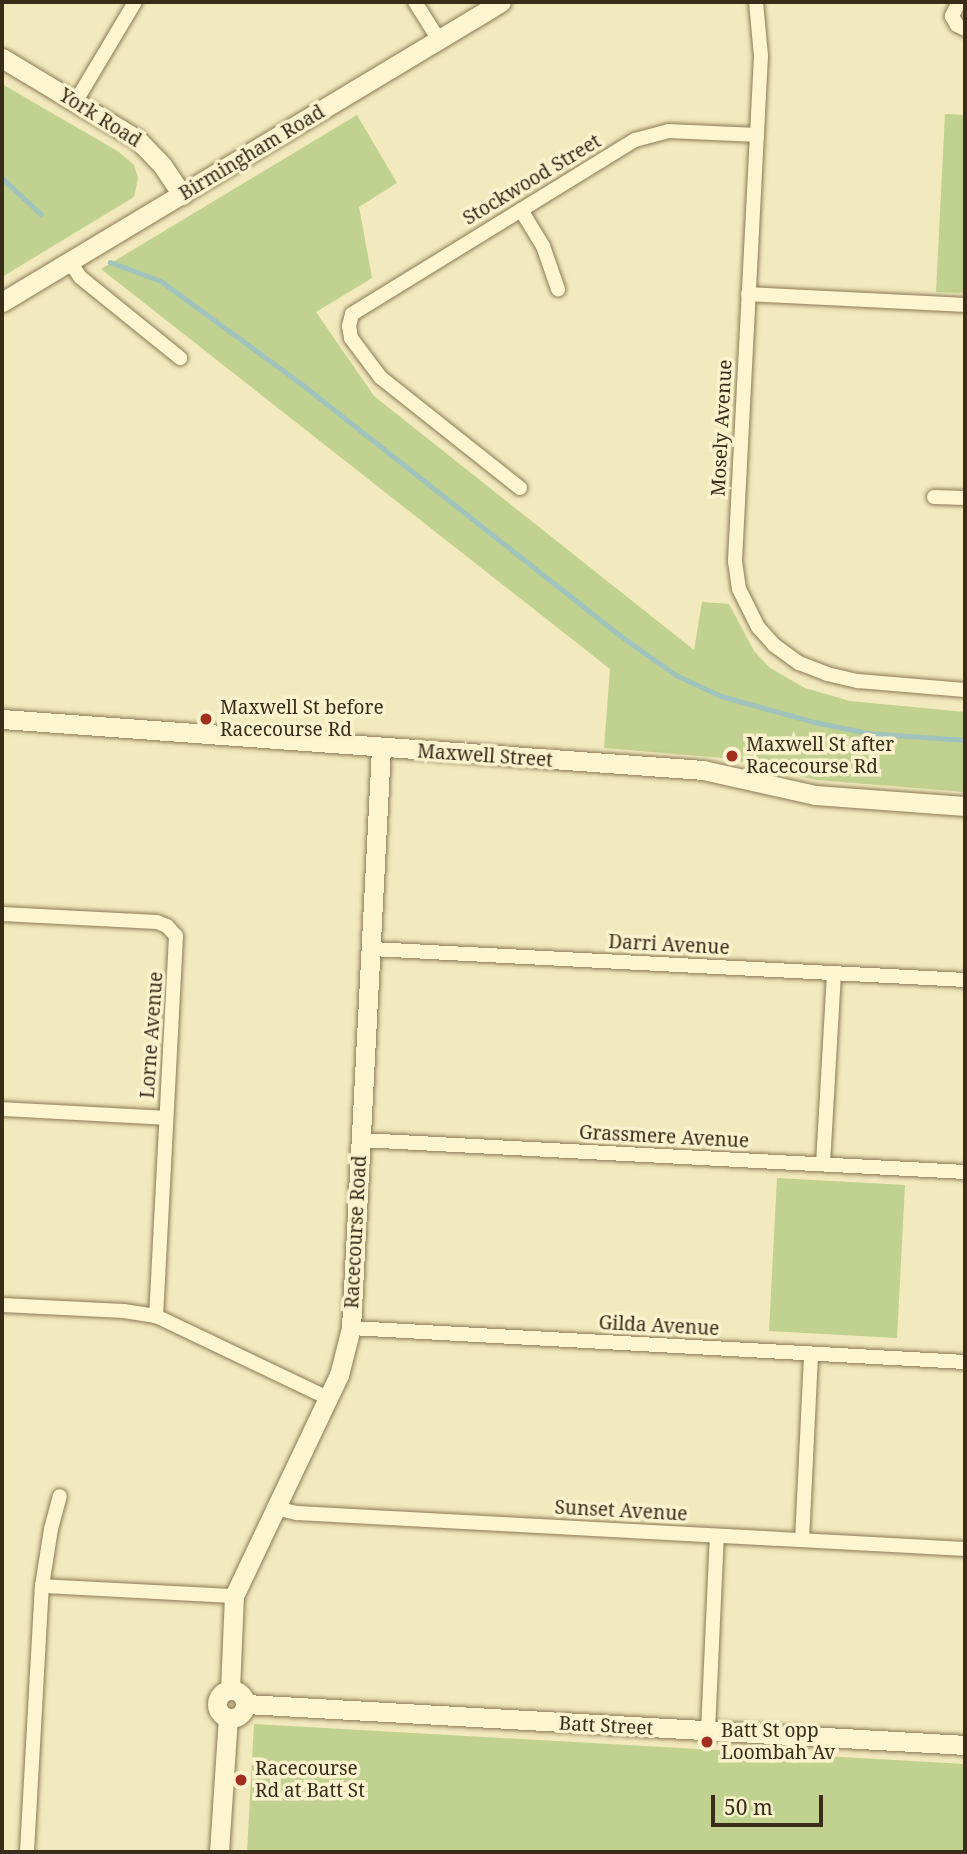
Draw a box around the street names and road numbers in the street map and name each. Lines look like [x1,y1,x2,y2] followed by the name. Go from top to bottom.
[55,84,145,152] street label: York Road
[175,101,329,205] street label: Birmingham Road
[459,130,605,230] street label: Stockwood Street
[707,359,737,497] street label: Mosely Avenue
[416,740,554,772] street label: Maxwell Street
[608,930,730,960] street label: Darri Avenue
[136,971,168,1099] street label: Lorne Avenue
[578,1121,750,1153] street label: Grassmere Avenue
[341,1155,371,1309] street label: Racecourse Road
[598,1311,720,1341] street label: Gilda Avenue
[554,1496,688,1526] street label: Sunset Avenue
[558,1712,654,1740] street label: Batt Street

